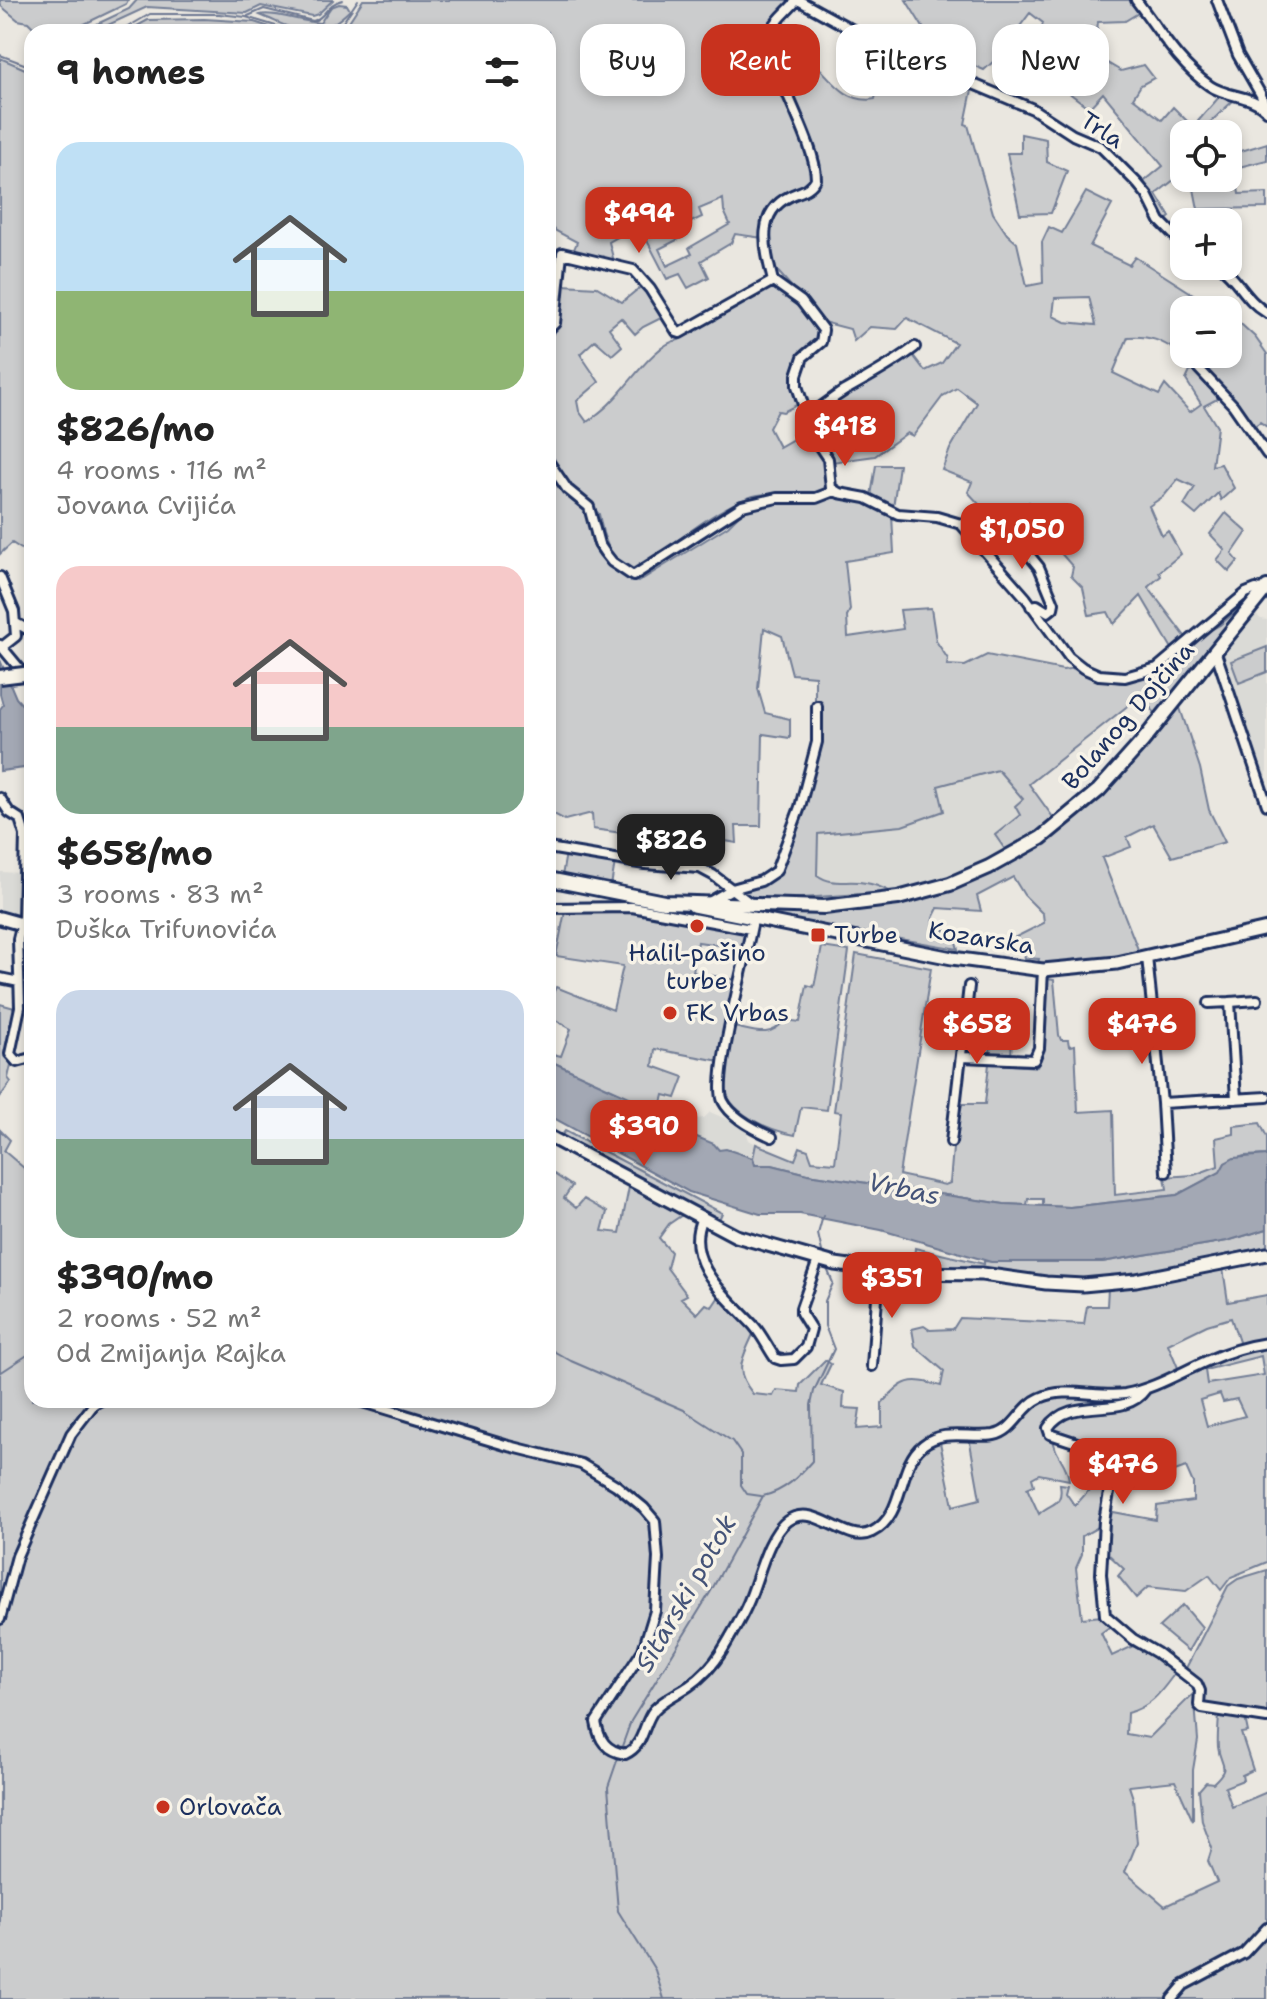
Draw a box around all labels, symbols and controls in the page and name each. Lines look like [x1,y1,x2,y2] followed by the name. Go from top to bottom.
[580,24,685,96] chip: Buy
[701,24,820,96] chip: Rent
[836,24,976,96] chip: Filters
[992,24,1109,96] chip: New
[56,49,205,95] text: 9 homes
[480,50,524,94] icon: filters
[1074,104,1130,156] street label: Trla
[1170,120,1242,368] map controls
[1170,120,1242,192] button: locate
[592,187,686,255] pin: $494
[218,194,362,338] icon: home
[603,195,675,230] text: $494
[1170,208,1242,280] button: +
[1170,296,1242,368] button: −
[798,400,892,468] pin: $418
[56,406,215,452] text: $826/mo
[813,408,877,443] text: $418
[56,452,267,487] text: 4 rooms · 116 m²
[56,487,236,522] text: Jovana Cvijića
[957,503,1087,571] pin: $1,050
[979,511,1065,546] text: $1,050
[218,618,362,762] icon: home
[1055,635,1201,797] street label: Bolanog Dojčina
[624,814,718,882] pin: $826
[635,822,707,857] text: $826
[56,830,213,876] text: $658/mo
[56,876,264,911] text: 3 rooms · 83 m²
[56,911,277,946] text: Duška Trifunovića
[926,914,1036,962] street label: Kozarska
[688,917,706,935] marker: Halil-pašino turbe
[834,919,898,951] place label: Turbe
[809,926,827,944] marker: Turbe
[628,937,766,997] place label: Halil-pašino turbe
[686,997,789,1029] place label: FK Vrbas
[930,998,1024,1066] pin: $658
[1095,998,1189,1066] pin: $476
[661,1004,679,1022] marker: FK Vrbas
[942,1006,1012,1041] text: $658
[1107,1006,1177,1041] text: $476
[218,1042,362,1186] icon: home
[597,1100,691,1168] pin: $390
[608,1108,680,1143] text: $390
[865,1163,943,1213] water label: Vrbas
[845,1252,939,1320] pin: $351
[56,1254,214,1300] text: $390/mo
[861,1260,923,1295] text: $351
[56,1300,262,1335] text: 2 rooms · 52 m²
[56,1335,286,1370] text: Od Zmijanja Rajka
[1076,1438,1170,1506] pin: $476
[1088,1446,1158,1481] text: $476
[626,1508,744,1678] water label: Sitarski potok
[179,1791,282,1823] place label: Orlovača
[154,1798,172,1816] marker: Orlovača

